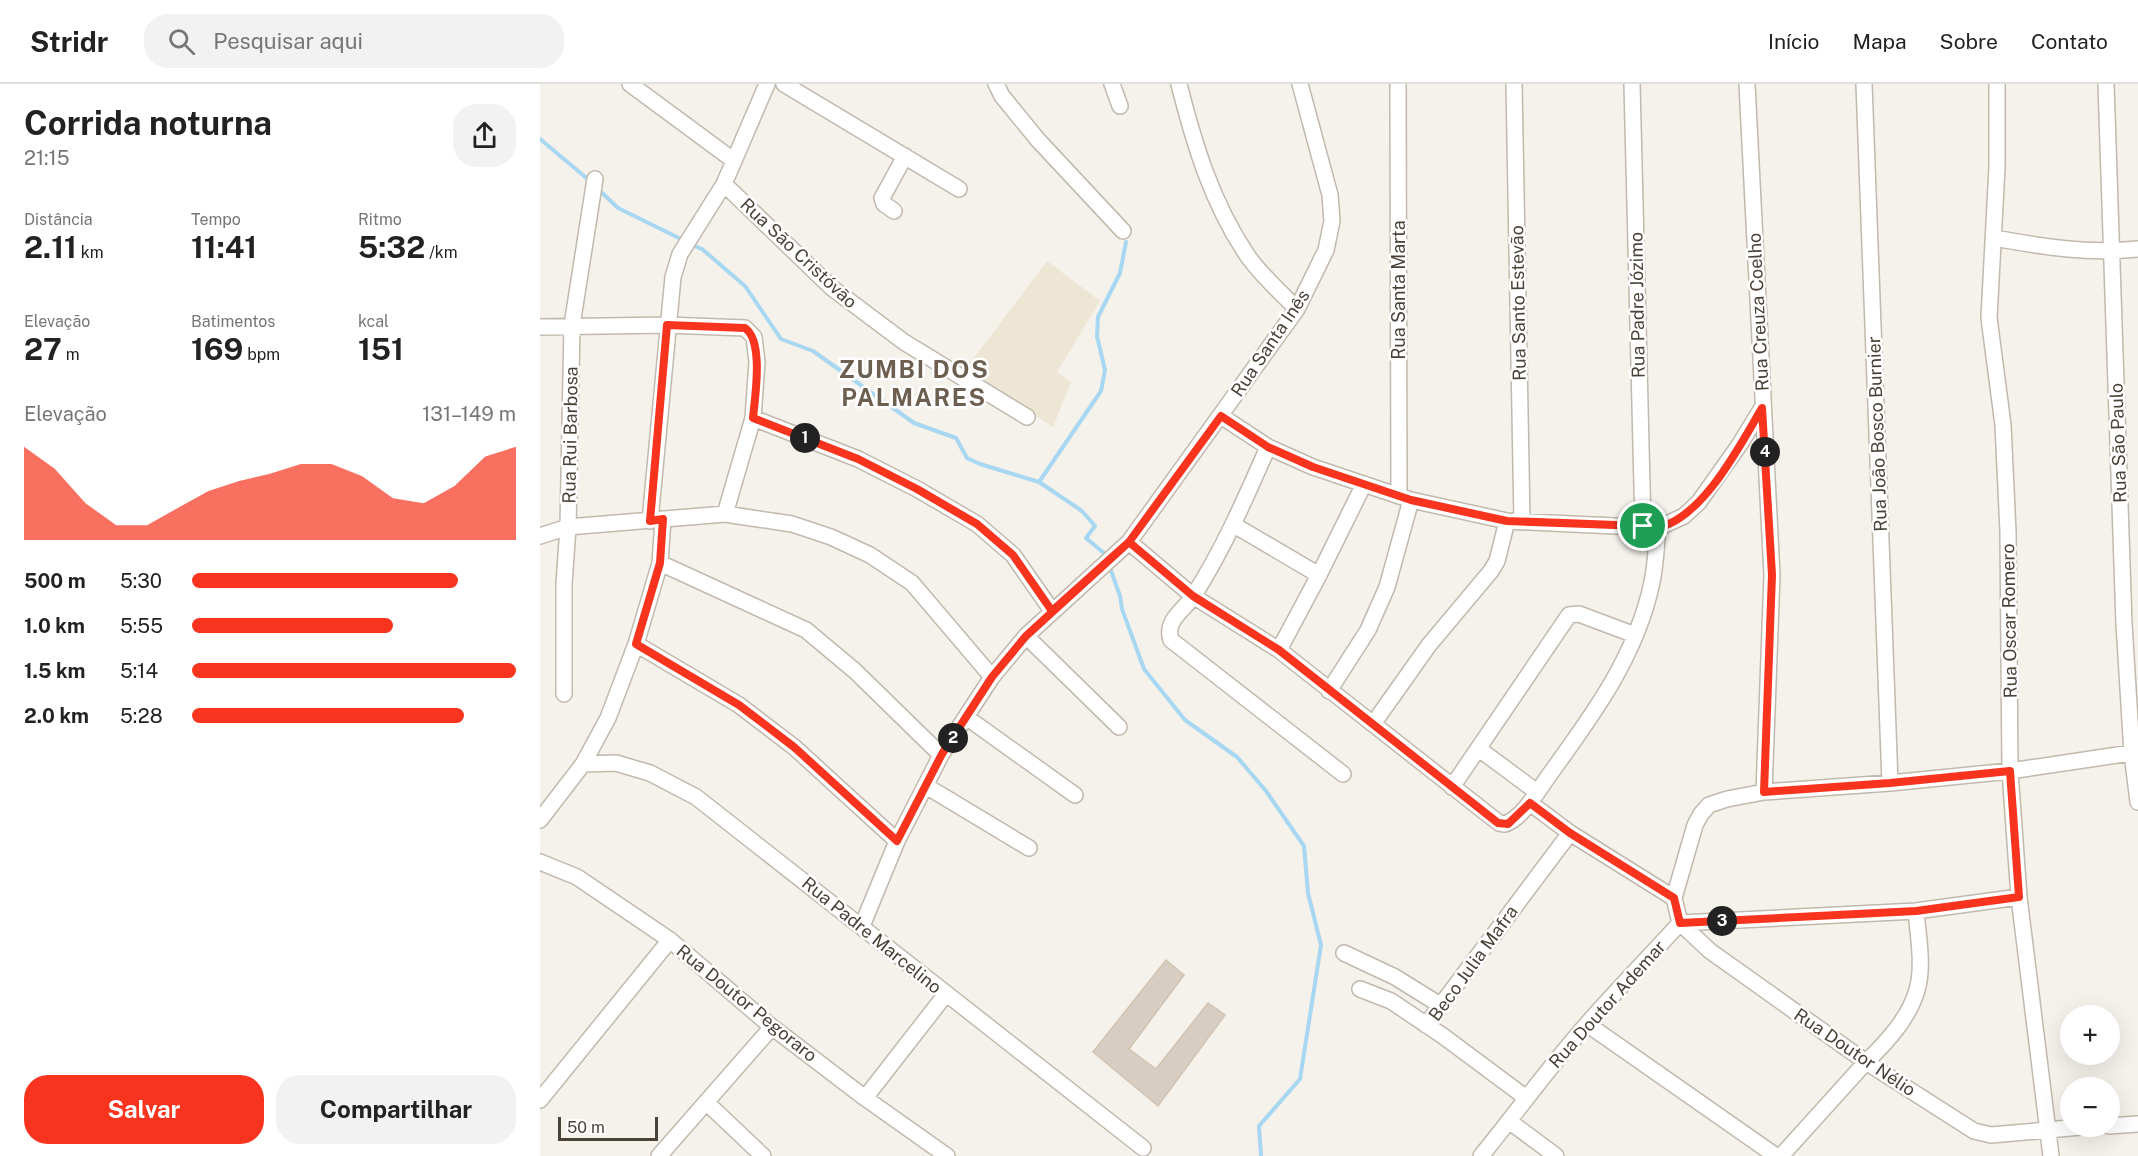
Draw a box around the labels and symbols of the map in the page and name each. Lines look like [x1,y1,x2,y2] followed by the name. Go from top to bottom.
[736,194,862,312] street label: Rua São Cristóvão
[1388,220,1409,360] street label: Rua Santa Marta
[1506,225,1530,381] street label: Rua Santo Estevão
[1625,232,1649,378] street label: Rua Padre Józimo
[1743,232,1773,392] street label: Rua Creuza Coelho
[1226,285,1314,401] street label: Rua Santa Inês
[1863,336,1891,532] street label: Rua João Bosco Burnier
[839,355,989,411] district label: ZUMBI DOS PALMARES
[558,366,582,504] street label: Rua Rui Barbosa
[2105,383,2131,503] street label: Rua São Paulo
[790,423,820,453] pin: 1
[1750,437,1780,467] pin: 4
[1617,500,1668,551] pin
[1997,543,2021,699] street label: Rua Oscar Romero
[938,723,968,753] pin: 2
[798,872,946,998] street label: Rua Padre Marcelino
[1424,901,1522,1025] street label: Beco Julia Mafra
[1707,906,1737,936] pin: 3
[1544,936,1670,1072] street label: Rua Doutor Ademar
[673,940,821,1066] street label: Rua Doutor Pegoraro
[1790,1004,1920,1100] street label: Rua Doutor Nélio
[558,1114,658,1142] scale bar

